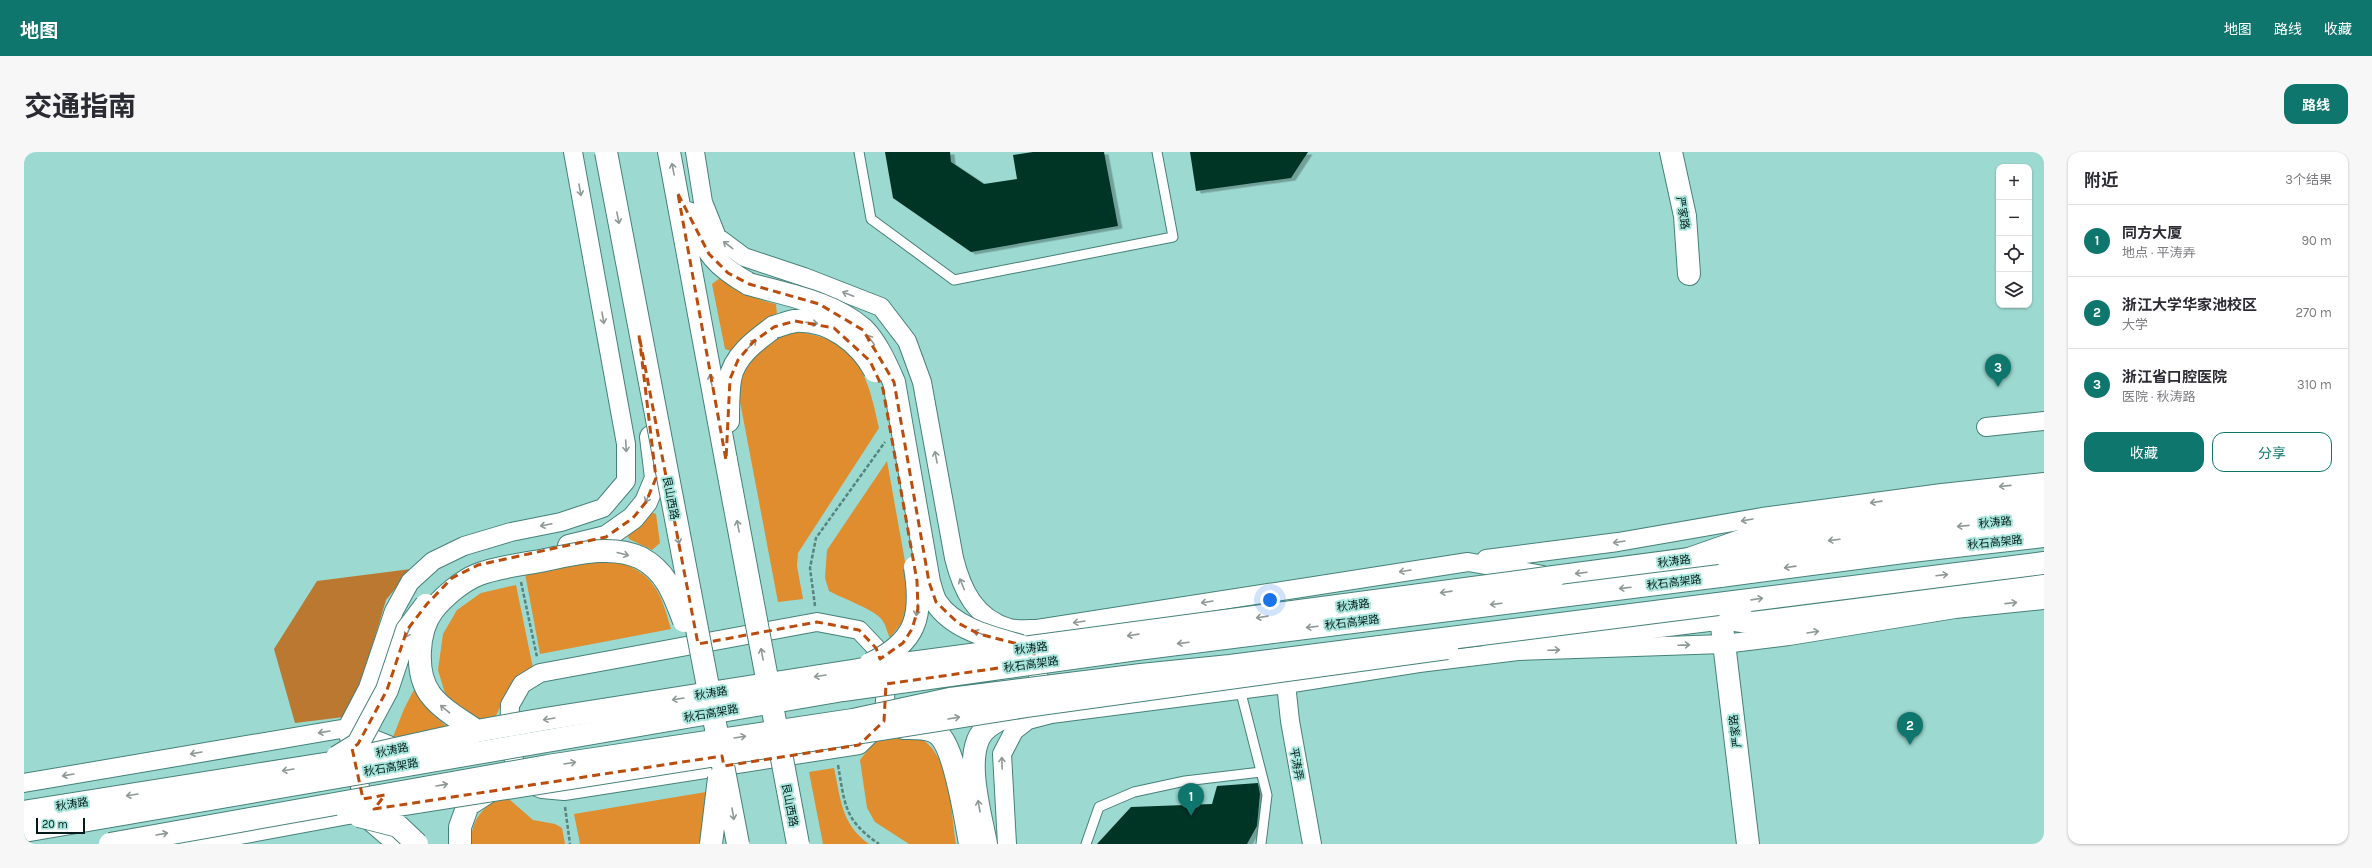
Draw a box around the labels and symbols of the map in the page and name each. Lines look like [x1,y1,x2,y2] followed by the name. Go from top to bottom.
[669,163,677,176] one-way arrow
[577,183,585,196] one-way arrow
[1674,196,1692,230] street label: 严家路
[615,211,623,224] one-way arrow
[723,241,734,250] one-way arrow
[842,289,854,297] one-way arrow
[600,311,608,324] one-way arrow
[805,319,818,327] one-way arrow
[867,335,875,346] one-way arrow
[747,339,757,349] one-way arrow
[1985,354,2011,387] pin: 3
[707,374,715,387] one-way arrow
[622,439,629,452] one-way arrow
[932,450,940,463] one-way arrow
[660,475,681,521] street label: 艮山西路
[1999,482,2012,490] one-way arrow
[644,491,651,503] one-way arrow
[1870,498,1883,506] one-way arrow
[1978,514,2012,531] street label: 秋涛路
[1741,516,1754,524] one-way arrow
[734,520,742,533] one-way arrow
[540,521,553,529] one-way arrow
[1957,522,1970,529] one-way arrow
[675,531,683,544] one-way arrow
[1967,533,2023,552] street label: 秋石高架路
[1828,536,1841,544] one-way arrow
[1613,538,1626,546] one-way arrow
[617,550,630,558] one-way arrow
[1657,553,1691,570] street label: 秋涛路
[1783,563,1796,571] one-way arrow
[1399,567,1412,575] one-way arrow
[1575,570,1588,577] one-way arrow
[1935,571,1948,579] one-way arrow
[1646,573,1702,592] street label: 秋石高架路
[957,578,965,590] one-way arrow
[1619,584,1632,592] one-way arrow
[1440,588,1453,596] one-way arrow
[1260,590,1280,610] your location
[1750,595,1763,603] one-way arrow
[1336,597,1370,614] street label: 秋涛路
[1201,598,1214,606] one-way arrow
[2004,599,2017,607] one-way arrow
[1490,600,1503,608] one-way arrow
[913,603,921,616] one-way arrow
[1256,613,1269,621] one-way arrow
[1324,613,1380,632] street label: 秋石高架路
[1073,618,1086,626] one-way arrow
[1306,623,1319,631] one-way arrow
[403,626,411,638] one-way arrow
[1807,627,1820,635] one-way arrow
[974,629,986,637] one-way arrow
[1127,631,1140,639] one-way arrow
[1177,639,1190,647] one-way arrow
[1014,640,1048,657] street label: 秋涛路
[1677,641,1690,649] one-way arrow
[1547,646,1560,654] one-way arrow
[758,648,766,661] one-way arrow
[1003,654,1059,675] street label: 秋石高架路
[814,672,827,680] one-way arrow
[694,684,728,702] street label: 秋涛路
[671,695,684,703] one-way arrow
[683,702,739,725] street label: 秋石高架路
[440,704,451,713] one-way arrow
[1897,712,1923,745] pin: 2
[947,714,960,722] one-way arrow
[1727,714,1744,748] street label: 严家路
[543,715,556,723] one-way arrow
[318,728,331,736] one-way arrow
[733,733,746,741] one-way arrow
[375,741,410,760] street label: 秋涛路
[1287,747,1306,781] street label: 平涛弄
[190,750,203,758] one-way arrow
[363,756,419,779] street label: 秋石高架路
[998,757,1006,770] one-way arrow
[563,758,576,766] one-way arrow
[282,766,295,774] one-way arrow
[62,772,75,780] one-way arrow
[435,781,448,789] one-way arrow
[779,782,800,828] street label: 艮山西路
[1178,783,1204,816] pin: 1
[126,791,139,799] one-way arrow
[55,795,89,813] street label: 秋涛路
[975,799,983,812] one-way arrow
[729,808,737,821] one-way arrow
[36,816,85,835] scale bar
[155,830,168,838] one-way arrow

